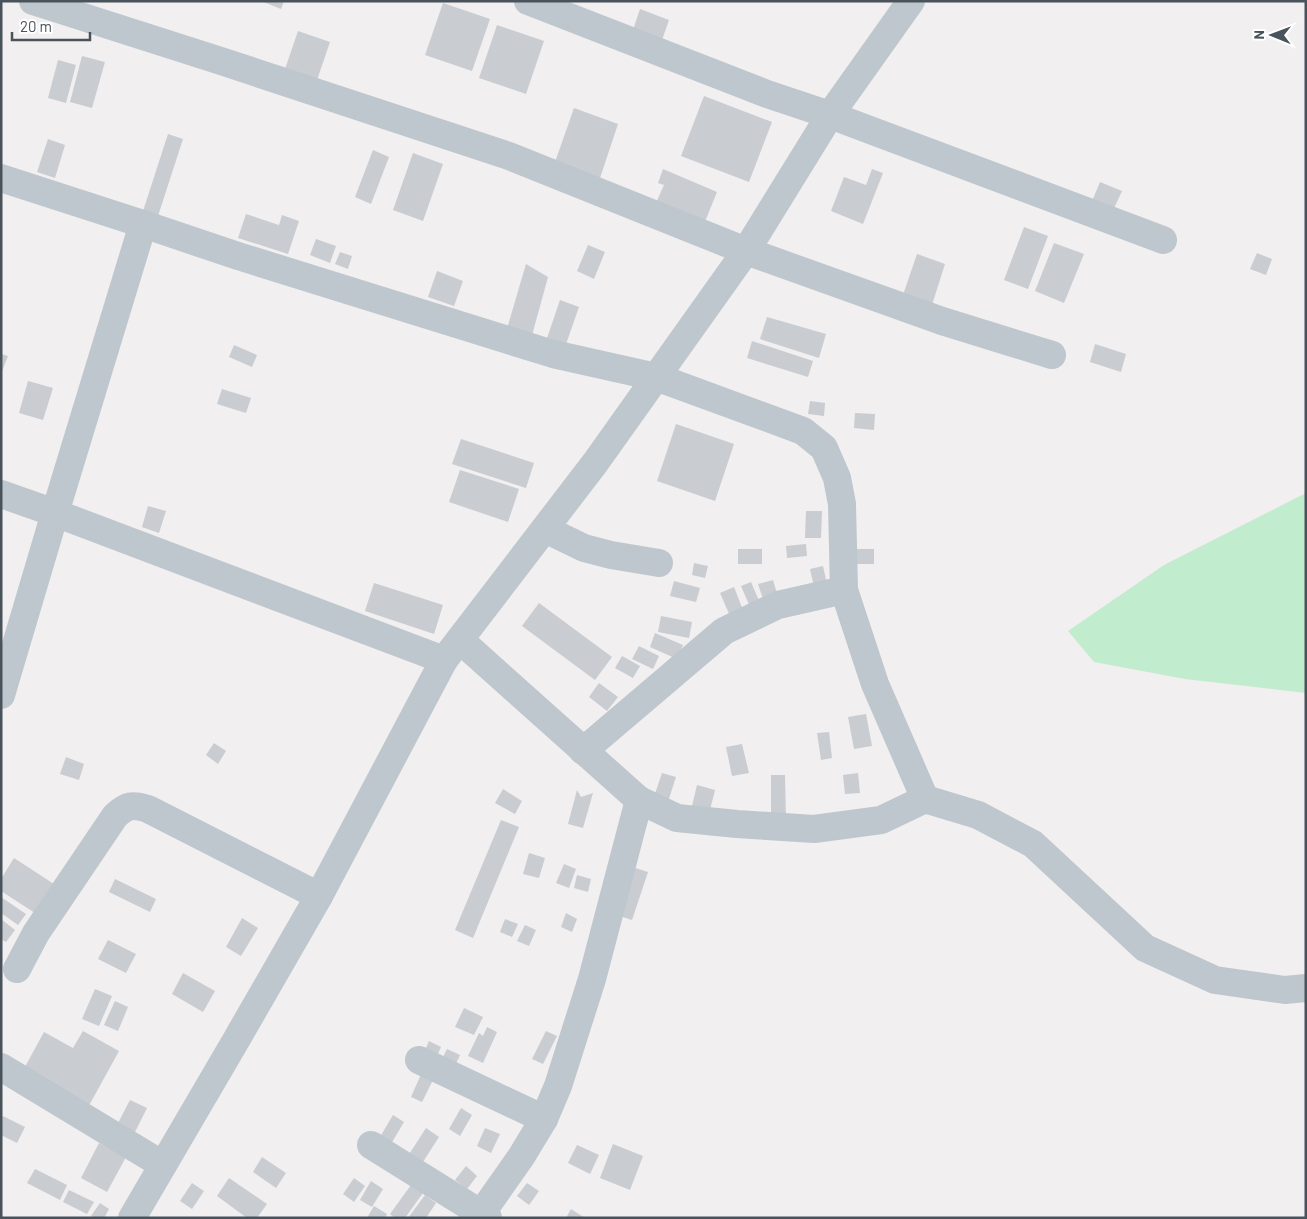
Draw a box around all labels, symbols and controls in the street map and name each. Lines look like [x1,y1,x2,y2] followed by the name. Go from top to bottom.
[12,10,90,42] scale bar
[1247,10,1297,60] north arrow
[20,17,52,35] text: 20 m
[1250,30,1267,40] text: N

